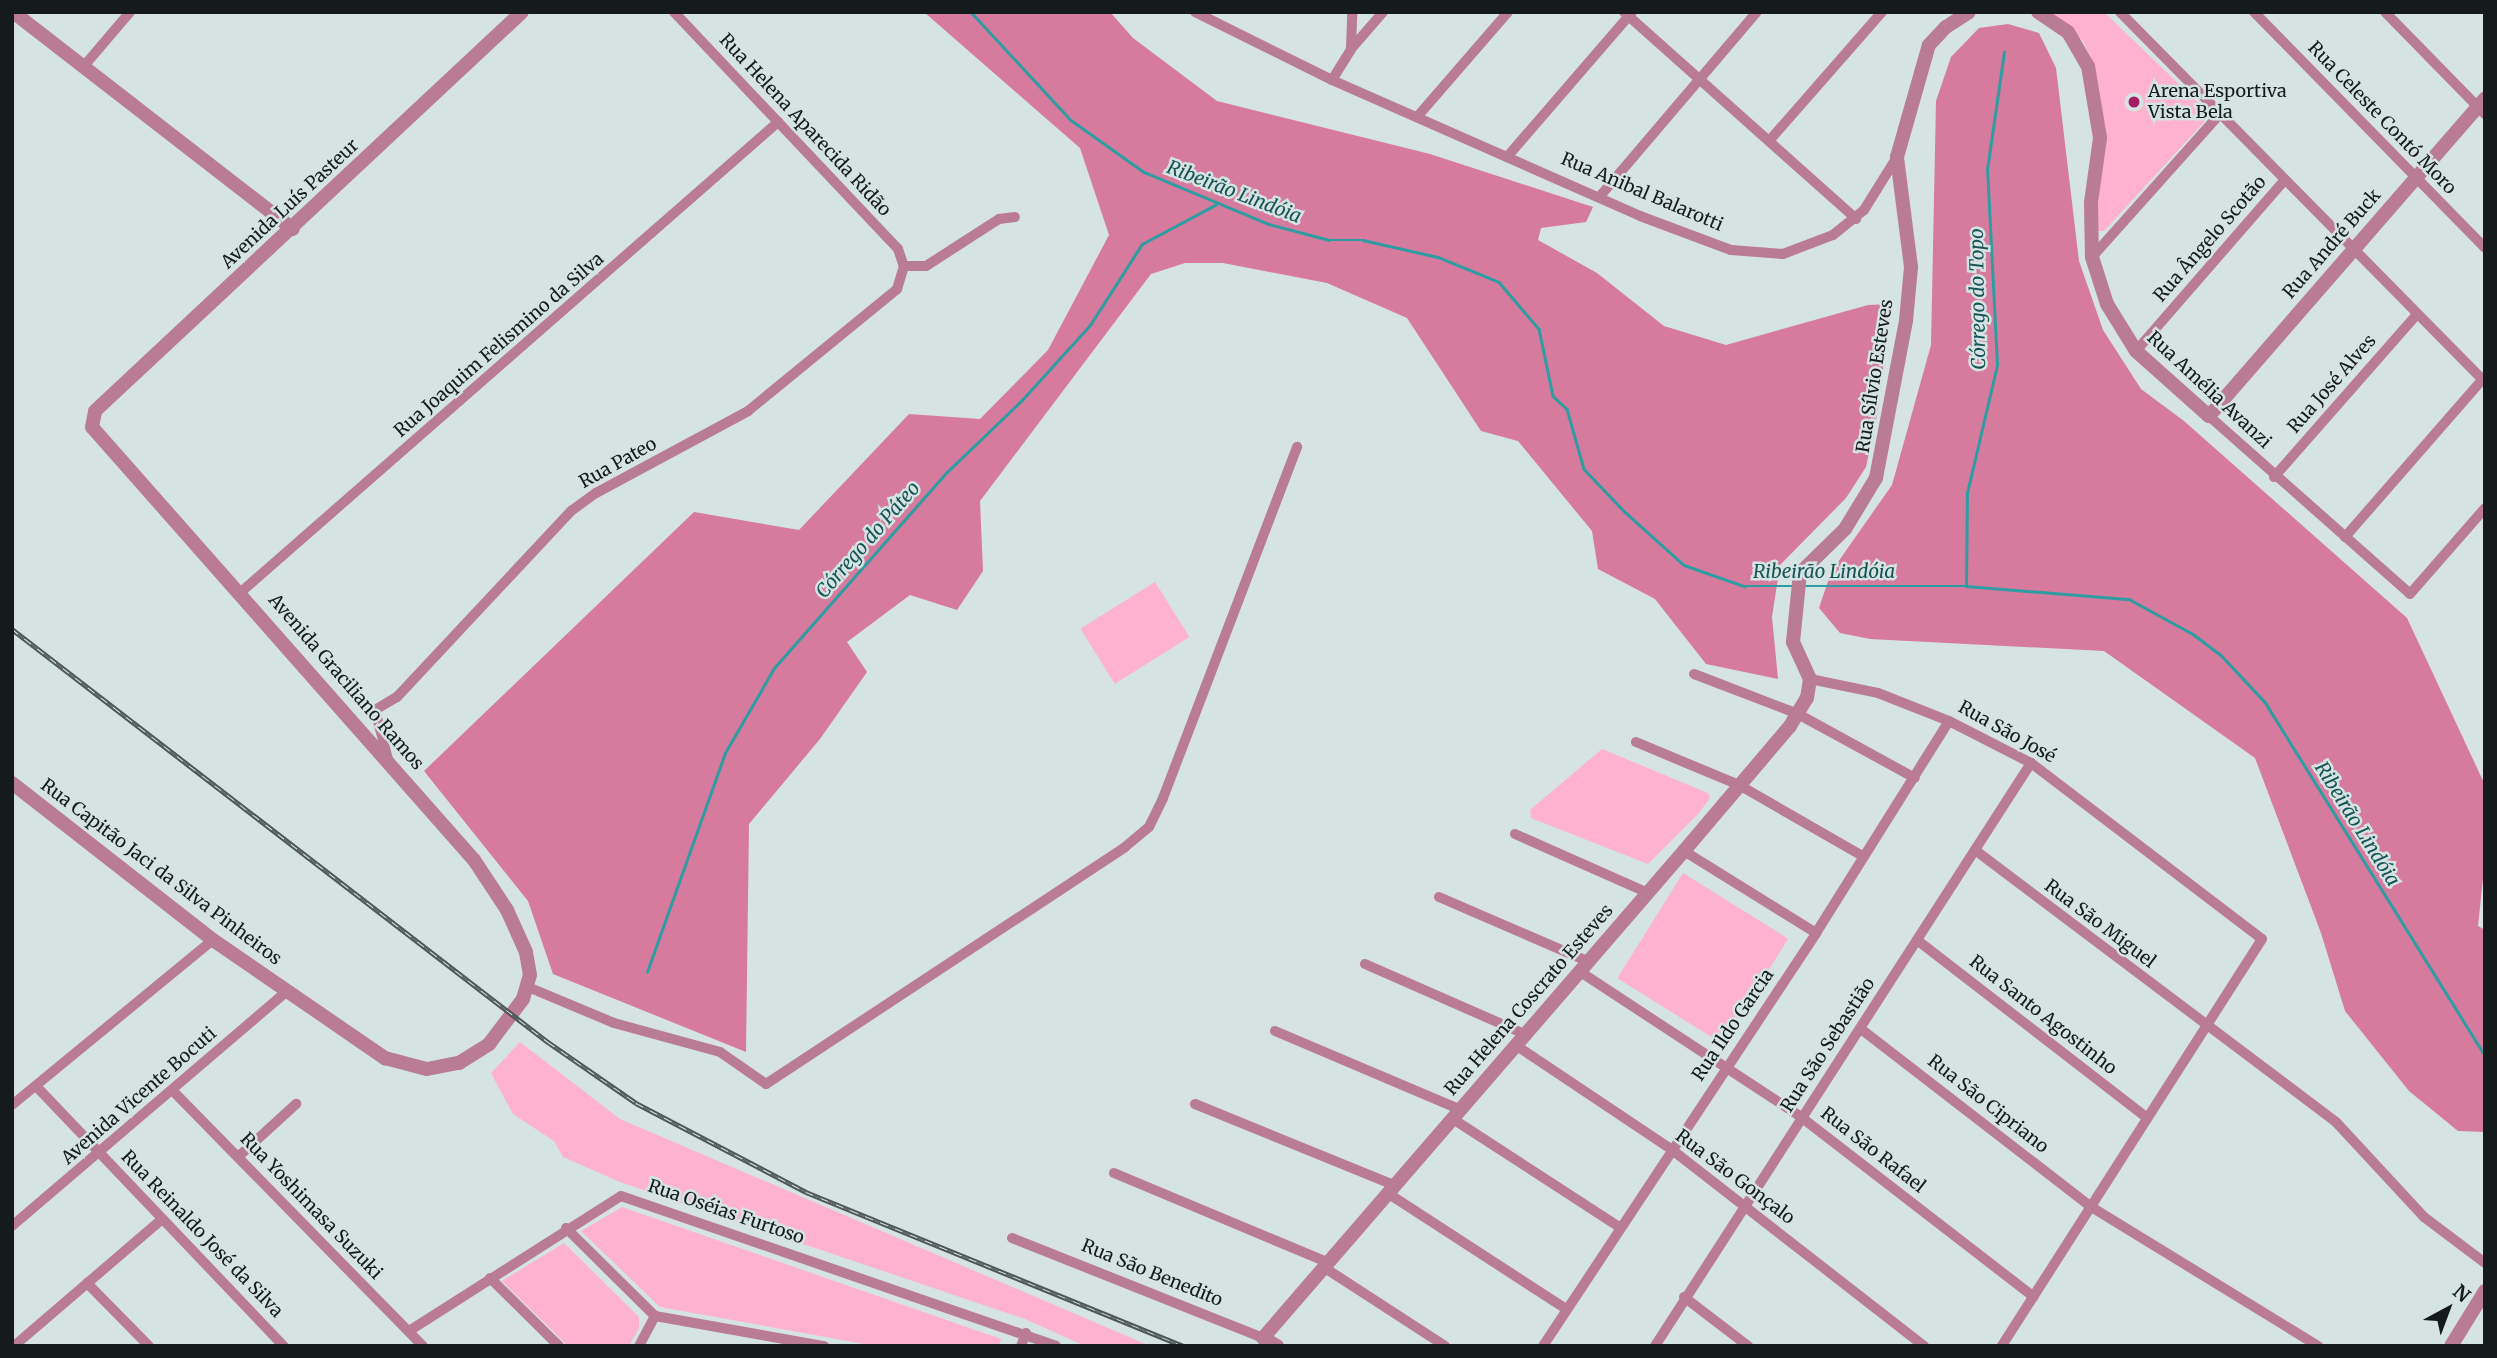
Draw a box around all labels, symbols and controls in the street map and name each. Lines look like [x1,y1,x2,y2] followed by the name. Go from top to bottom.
[715,29,895,221] street label: Rua Helena Aparecida Ridão
[2303,37,2461,199] street label: Rua Celeste Contó Moro
[2148,81,2287,124] place label: Arena Esportiva Vista Bela
[2126,94,2142,110] marker: Arena Esportiva Vista Bela
[217,135,363,273] street label: Avenida Luís Pasteur
[1558,148,1726,236] street label: Rua Anibal Balarotti
[1164,156,1304,228] water label: Ribeirão Lindóia
[2149,172,2271,306] street label: Rua Ângelo Scotão
[2279,185,2385,303] street label: Rua André Buck
[1965,228,1991,370] water label: Córrego do Topo
[390,248,608,442] street label: Rua Joaquim Felismino da Silva
[1852,298,1898,454] street label: Rua Sílvio Esteves
[2143,327,2275,453] street label: Rua Amélia Avanzi
[2283,330,2381,438] street label: Rua José Alves
[576,433,660,493] street label: Rua Pateo
[811,477,925,603] water label: Córrego do Páteo
[1753,561,1895,583] water label: Ribeirão Lindóia
[264,590,428,774] street label: Avenida Graciliano Ramos
[1955,696,2059,768] street label: Rua São José
[2310,758,2404,890] water label: Ribeirão Lindóia
[36,774,286,970] street label: Rua Capitão Jaci da Silva Pinheiros
[2040,875,2160,973] street label: Rua São Miguel
[1440,900,1618,1100] street label: Rua Helena Coscrato Esteves
[1965,951,2121,1079] street label: Rua Santo Agostinho
[1688,965,1778,1085] street label: Rua Ildo Garcia
[1776,974,1880,1116] street label: Rua São Sebastião
[57,1023,221,1169] street label: Avenida Vicente Bocuti
[1923,1050,2053,1158] street label: Rua São Cipriano
[1816,1102,1930,1198] street label: Rua São Rafael
[1671,1125,1799,1229] street label: Rua São Gonçalo
[235,1128,387,1284] street label: Rua Yoshimasa Suzuki
[117,1146,287,1322] street label: Rua Reinaldo José da Silva
[645,1175,807,1249] street label: Rua Oséias Furtoso
[1078,1235,1226,1311] street label: Rua São Benedito
[2413,1274,2483,1344] north arrow
[2448,1279,2475,1307] text: N

